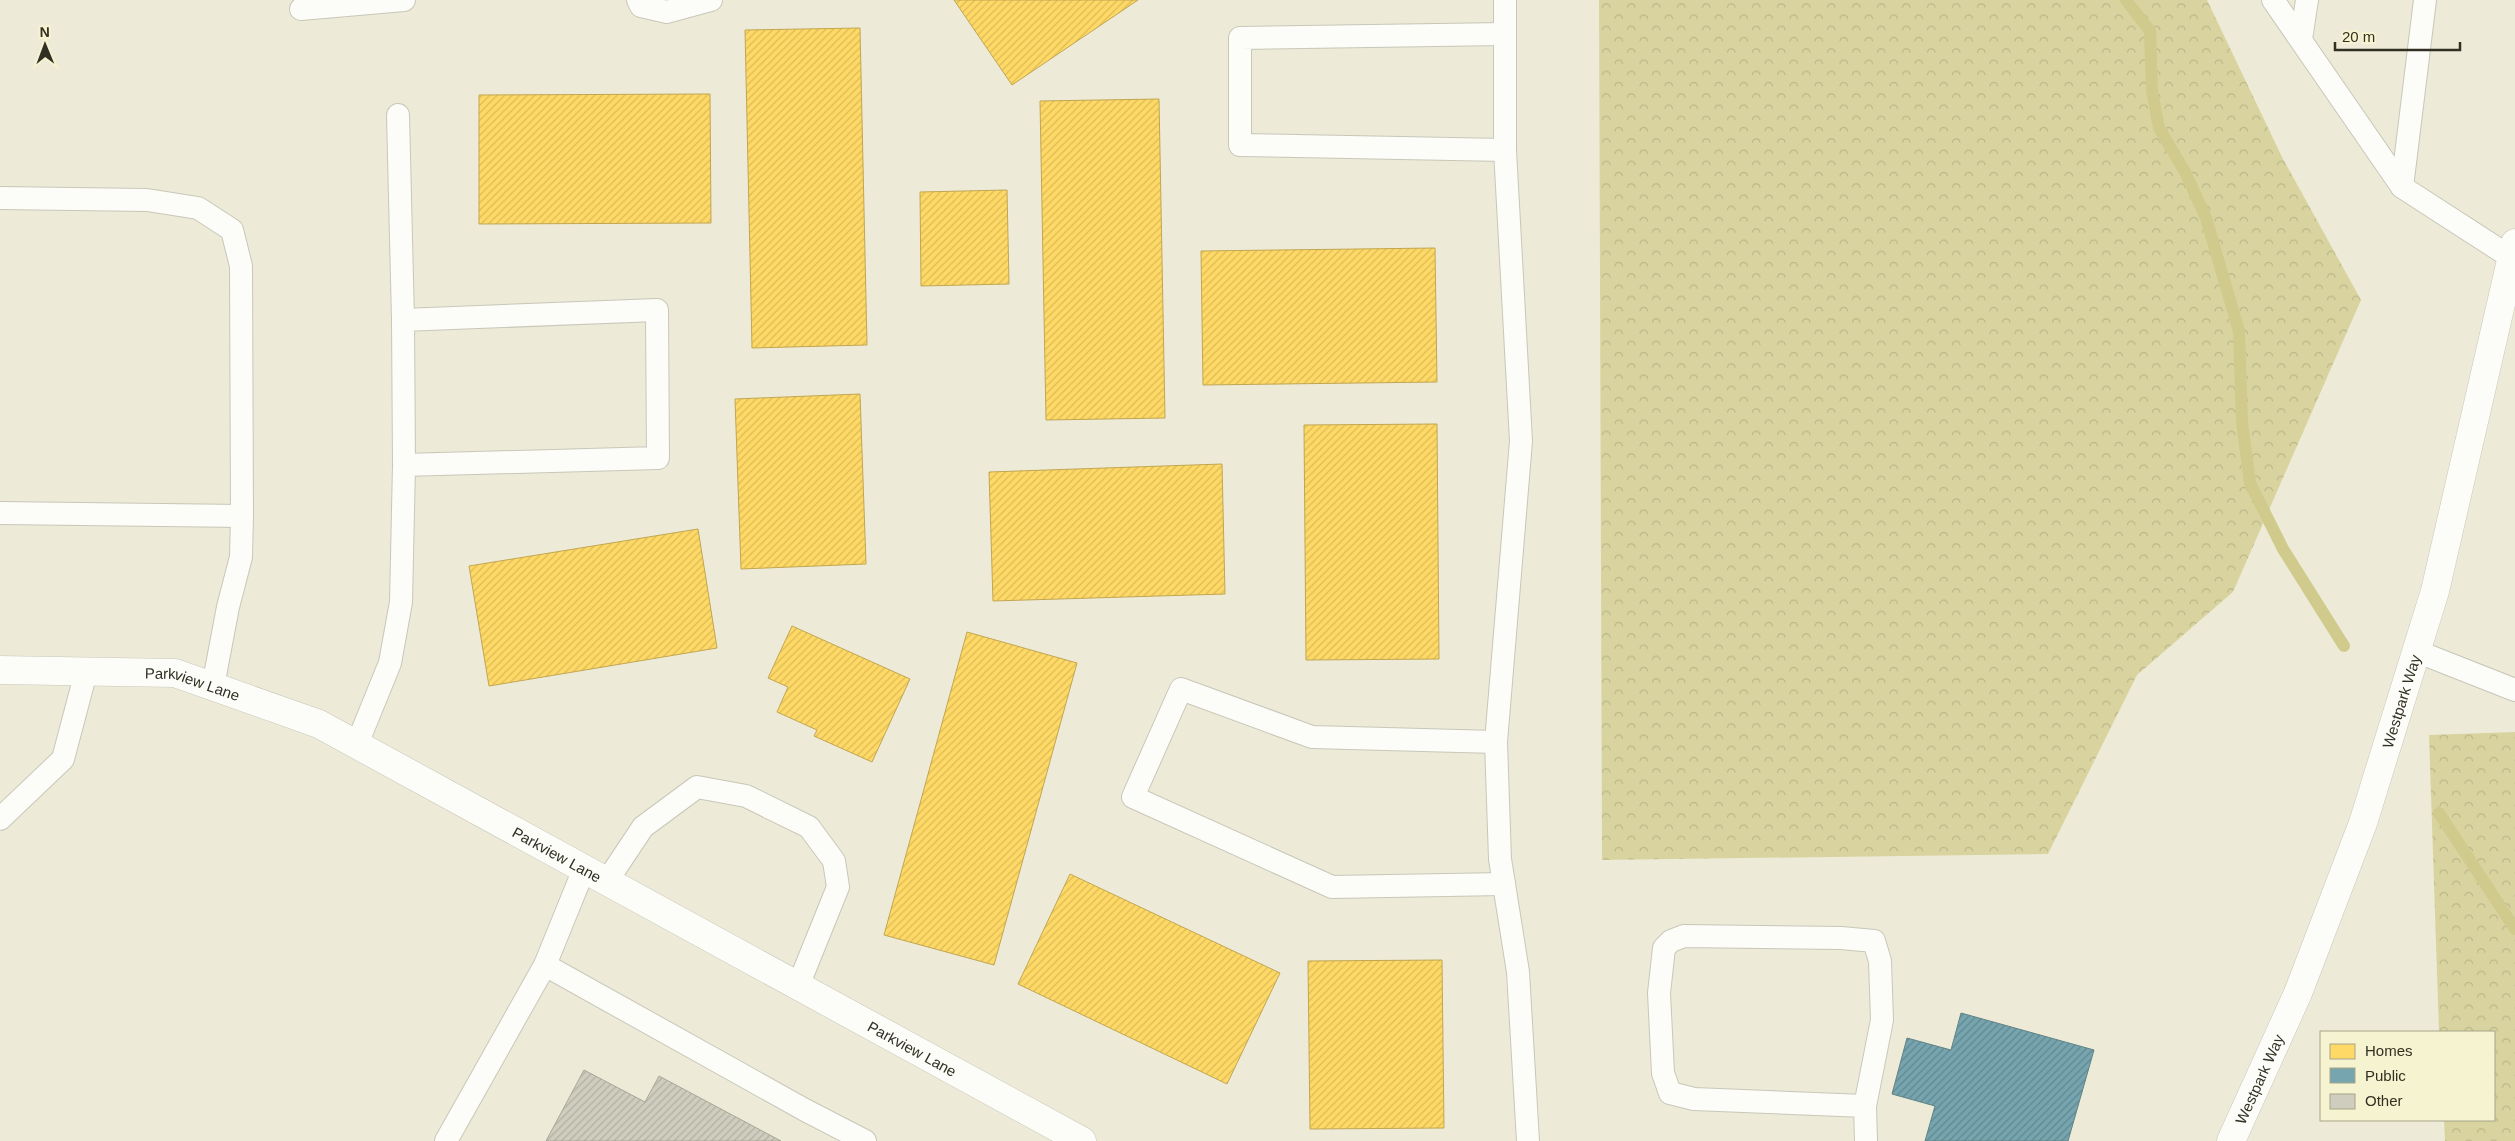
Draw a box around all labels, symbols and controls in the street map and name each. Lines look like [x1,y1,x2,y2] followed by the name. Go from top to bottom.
[20,20,70,70] north arrow
[2335,20,2460,52] scale bar
[40,24,50,40] text: N
[2342,28,2375,45] text: 20 m
[2378,652,2423,750] street label: Westpark Way
[145,664,242,704] street label: Parkview Lane
[510,823,604,885] street label: Parkview Lane
[865,1017,960,1079] street label: Parkview Lane
[2231,1031,2287,1127] street label: Westpark Way
[2320,1031,2495,1121] legend
[2365,1042,2413,1059] text: Homes
[2365,1067,2406,1084] text: Public
[2365,1092,2403,1109] text: Other

